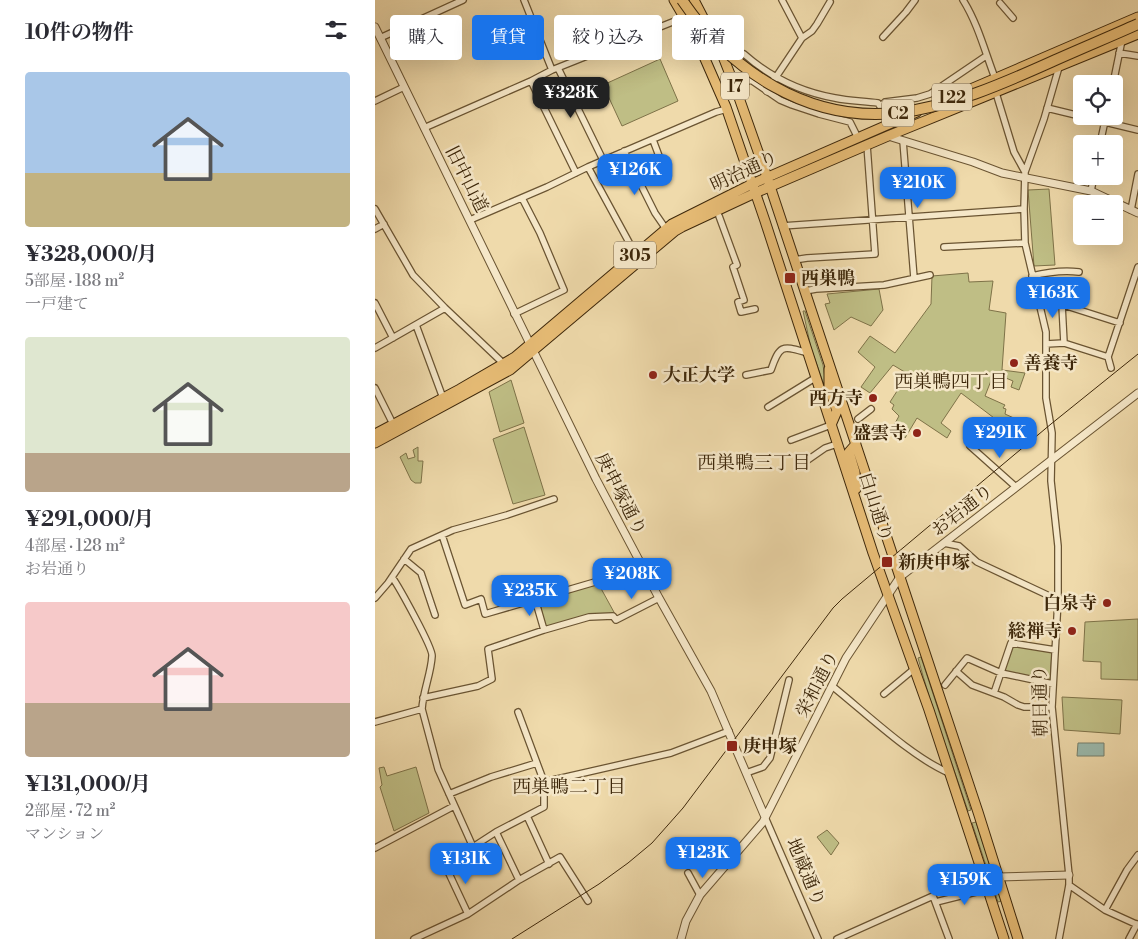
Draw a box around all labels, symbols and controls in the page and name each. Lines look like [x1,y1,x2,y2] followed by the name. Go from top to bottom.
[390,15,462,60] chip: 購入
[472,15,544,60] chip: 賃貸
[554,15,662,60] chip: 絞り込み
[672,15,744,60] chip: 新着
[322,16,350,44] icon: filters
[25,20,134,46] text: 10件の物件
[721,72,749,100] road number: 17
[1073,75,1123,245] map controls
[1073,75,1123,125] button: locate
[536,76,606,119] pin: ¥328K
[543,83,599,103] text: ¥328K
[932,84,972,110] road number: 122
[882,100,914,126] road number: C2
[143,104,233,194] icon: home
[1073,135,1123,185] button: +
[440,142,493,217] street label: 旧中山道
[707,146,782,197] street label: 明治通り
[600,154,670,196] pin: ¥126K
[608,160,662,180] text: ¥126K
[883,166,953,209] pin: ¥210K
[891,173,945,193] text: ¥210K
[1073,195,1123,245] button: −
[25,242,158,268] text: ¥328,000/月
[614,242,656,268] road number: 305
[801,267,855,290] place label: 西巣鴨
[25,271,124,291] text: 5部屋 · 188 m²
[783,271,797,285] marker: 西巣鴨
[1018,276,1088,319] pin: ¥163K
[1027,283,1079,303] text: ¥163K
[25,294,89,314] text: 一戸建て
[1024,352,1078,375] place label: 善養寺
[1008,357,1020,369] marker: 善養寺
[663,364,735,387] place label: 大正大学
[143,369,233,459] icon: home
[647,369,659,381] marker: 大正大学
[894,370,1008,394] district label: 西巣鴨四丁目
[809,387,863,410] place label: 西方寺
[867,392,879,404] marker: 西方寺
[965,416,1035,459] pin: ¥291K
[853,422,907,445] place label: 盛雲寺
[974,423,1026,443] text: ¥291K
[911,427,923,439] marker: 盛雲寺
[590,449,651,540] street label: 庚申塚通り
[697,451,811,475] district label: 西巣鴨三丁目
[853,469,898,545] street label: 白山通り
[927,479,998,542] street label: お岩通り
[25,507,154,533] text: ¥291,000/月
[25,536,125,556] text: 4部屋 · 128 m²
[898,551,970,574] place label: 新庚申塚
[880,555,894,569] marker: 新庚申塚
[597,558,667,600] pin: ¥208K
[25,559,89,579] text: お岩通り
[603,564,661,584] text: ¥208K
[495,574,565,617] pin: ¥235K
[503,581,557,601] text: ¥235K
[1043,592,1097,615] place label: 白泉寺
[1101,597,1113,609] marker: 白泉寺
[1008,620,1062,643] place label: 総禅寺
[1066,625,1078,637] marker: 総禅寺
[143,634,233,724] icon: home
[791,647,844,722] street label: 栄和通り
[1028,665,1053,737] street label: 朝日通り
[743,735,797,758] place label: 庚申塚
[725,739,739,753] marker: 庚申塚
[25,772,151,798] text: ¥131,000/月
[512,775,626,799] district label: 西巣鴨二丁目
[25,801,115,821] text: 2部屋 · 72 m²
[25,824,104,844] text: マンション
[781,835,830,910] street label: 地蔵通り
[668,836,738,879] pin: ¥123K
[431,842,501,885] pin: ¥131K
[677,843,729,863] text: ¥123K
[441,849,491,869] text: ¥131K
[930,864,1000,906] pin: ¥159K
[939,870,991,890] text: ¥159K

